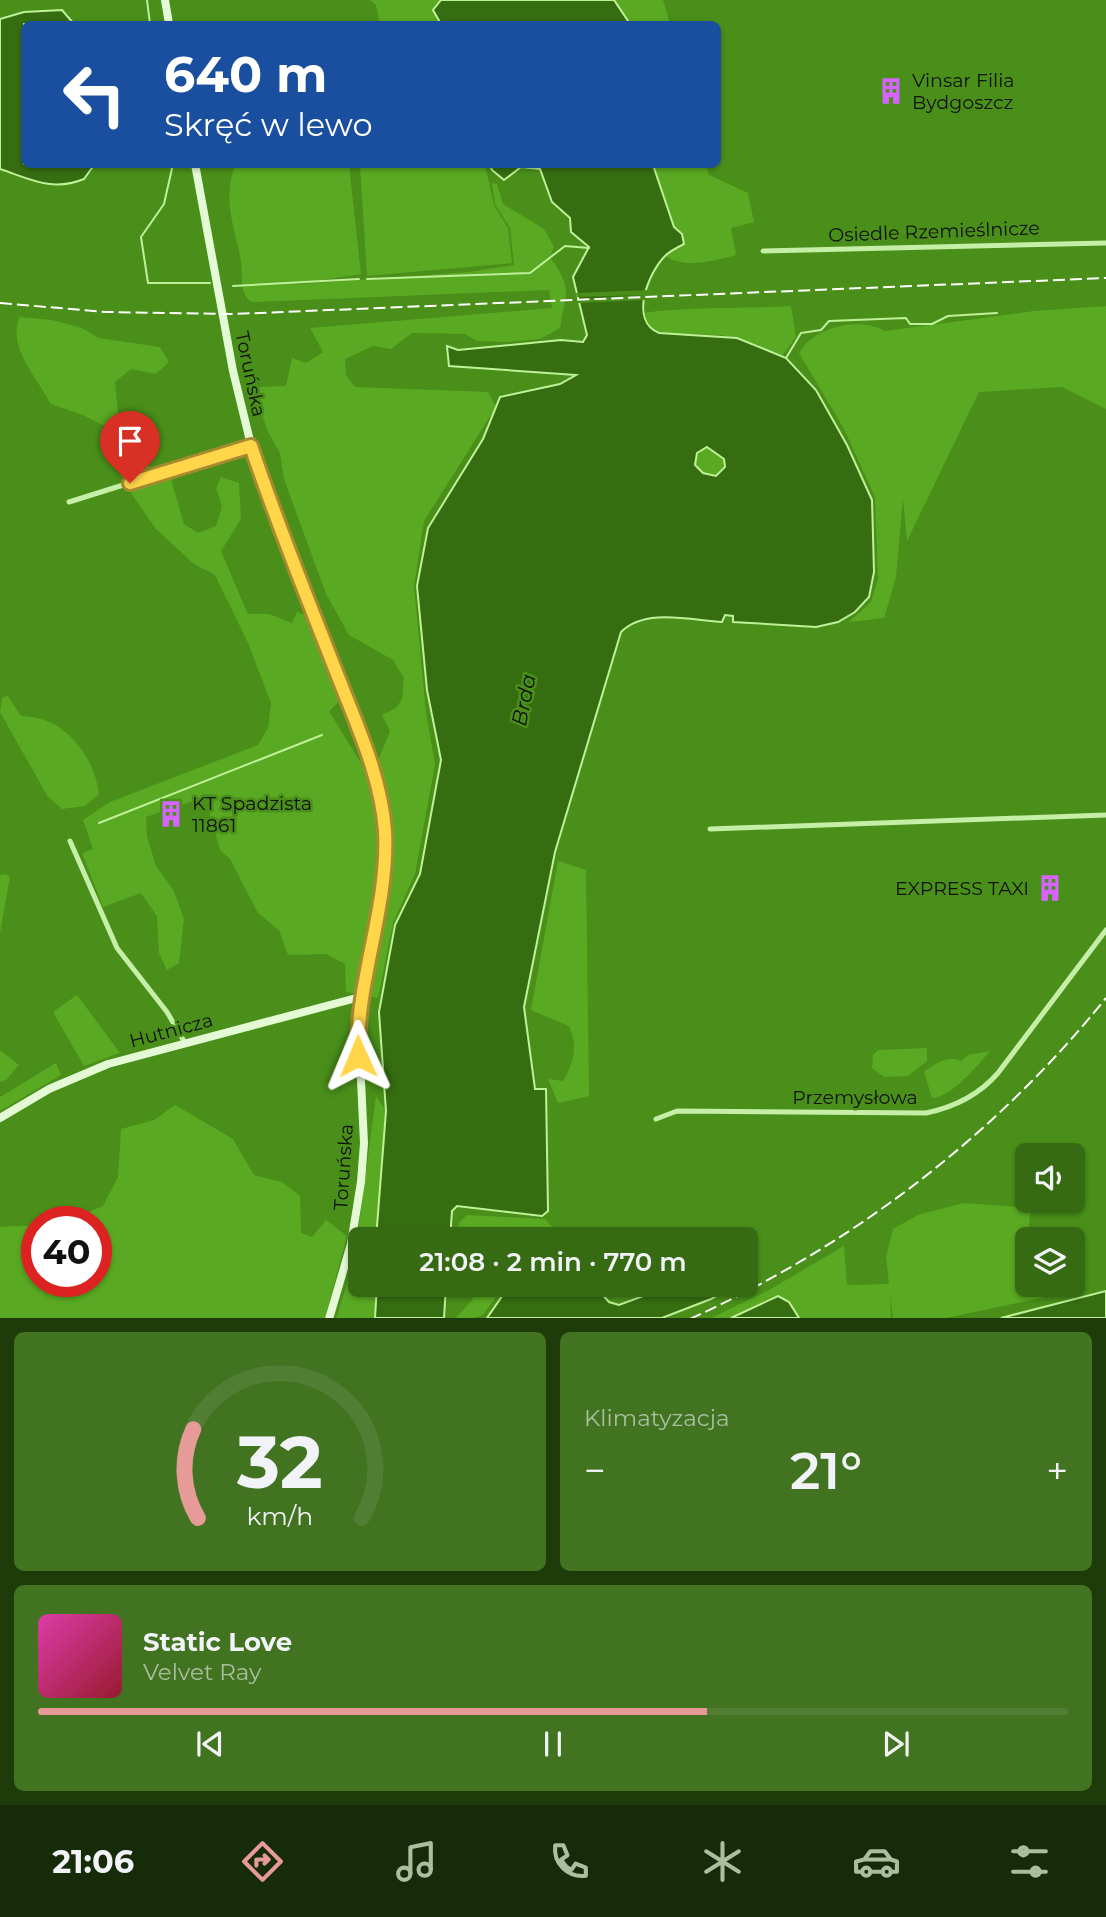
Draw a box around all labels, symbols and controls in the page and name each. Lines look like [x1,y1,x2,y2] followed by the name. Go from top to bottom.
[164,45,328,104] text: 640 m
[49,49,140,140] icon: left
[912,69,1015,114] place label: Vinsar Filia Bydgoszcz
[876,76,906,106] building icon: Vinsar Filia Bydgoszcz
[164,105,373,144] text: Skręć w lewo
[828,216,1040,247] street label: Osiedle Rzemieślnicze
[230,329,271,419] street label: Toruńska
[100,411,160,483] pin
[111,422,149,460] icon: arrive
[506,672,541,728] water label: Brda
[192,792,312,837] place label: KT Spadzista 11861
[156,799,186,829] building icon: KT Spadzista 11861
[1035,873,1065,903] building icon: EXPRESS TAXI
[895,877,1029,900] place label: EXPRESS TAXI
[127,1008,215,1053] street label: Hutnicza
[321,1019,395,1093] position arrow
[792,1086,918,1109] street label: Przemysłowa
[329,1123,358,1211] street label: Toruńska
[1015,1143,1085,1297] map controls
[1015,1143,1085,1213] button: sound
[21,1206,112,1297] speed limit sign: 40
[1015,1227,1085,1297] button: layers
[419,1246,687,1278] text: 21:08 · 2 min · 770 m
[584,1404,730,1432] text: Klimatyzacja
[236,1418,323,1506] text: 32
[790,1439,862,1502] text: 21°
[584,1447,606,1494] text: −
[1046,1447,1068,1494] text: +
[247,1500,313,1530] text: km/h
[143,1626,292,1658] text: Static Love
[143,1658,261,1686] text: Velvet Ray
[191,1725,229,1763] icon: previous
[534,1725,572,1763] icon: pause
[877,1725,915,1763] icon: next
[238,1837,287,1886] icon: directions
[392,1837,441,1886] icon: music
[545,1837,594,1886] icon: phone
[698,1837,747,1886] icon: climate
[852,1837,901,1886] icon: car
[1005,1837,1054,1886] icon: filters
[52,1842,134,1881] text: 21:06

